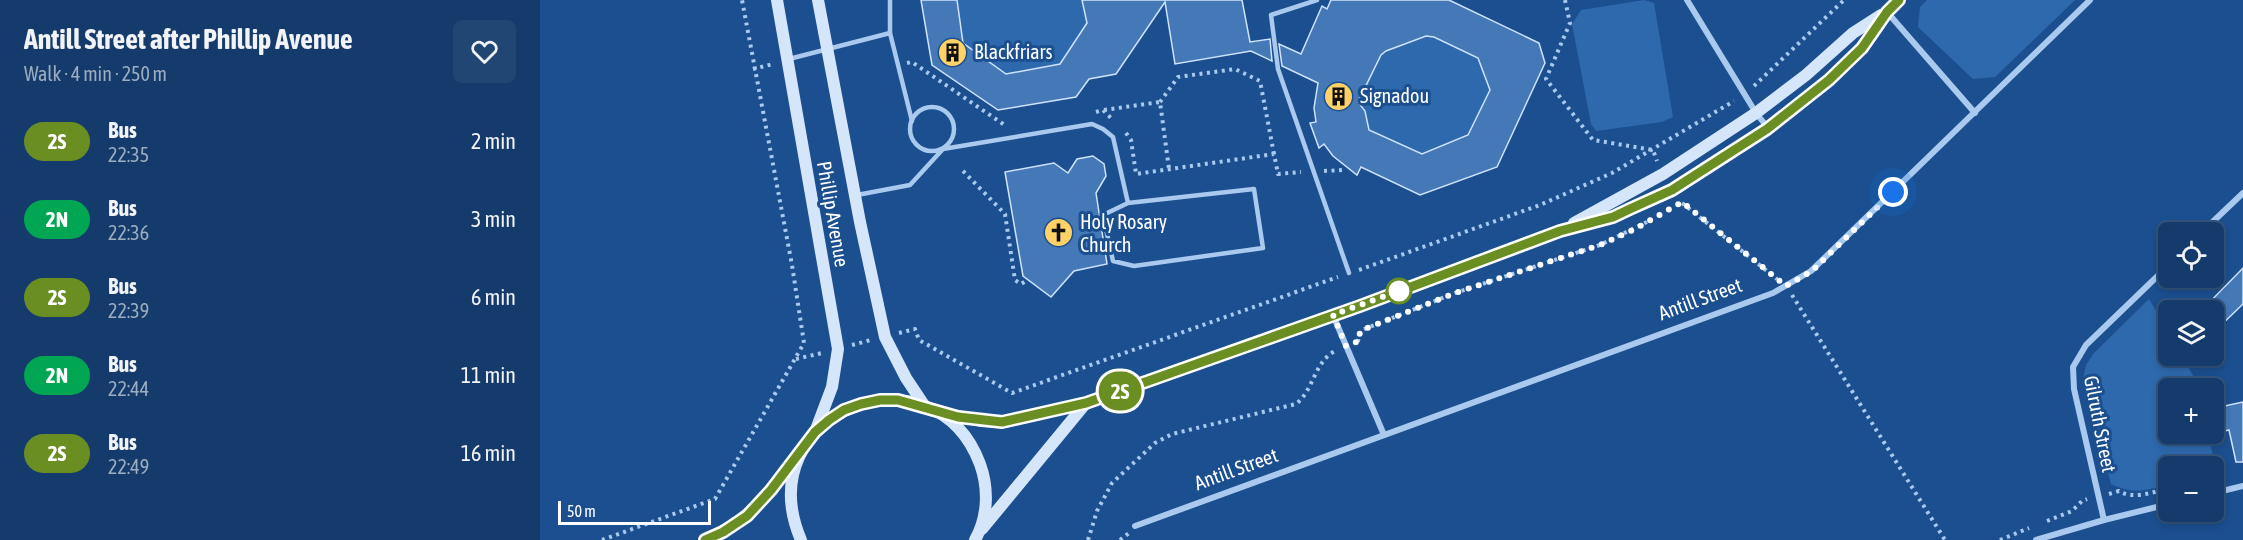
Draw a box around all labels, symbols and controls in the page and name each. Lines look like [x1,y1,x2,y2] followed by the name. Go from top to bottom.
[453,20,516,83] button: heart
[24,23,353,55] text: Antill Street after Phillip Avenue
[937,36,969,68] building icon: Blackfriars
[974,40,1053,63] place label: Blackfriars
[24,62,167,85] text: Walk · 4 min · 250 m
[1323,80,1355,112] building icon: Signadou
[1360,84,1429,107] place label: Signadou
[108,117,137,143] text: Bus
[471,128,516,154] text: 2 min
[48,129,66,153] text: 2S
[108,143,149,166] text: 22:35
[813,159,854,269] street label: Phillip Avenue
[1878,177,1908,207] your location
[108,195,137,221] text: Bus
[471,206,516,232] text: 3 min
[46,207,68,231] text: 2N
[1080,210,1167,256] place label: Holy Rosary Church
[1043,217,1075,249] church icon: Holy Rosary Church
[108,221,149,244] text: 22:36
[2158,222,2224,522] map controls
[2158,222,2224,288] button: locate
[108,273,137,299] text: Bus
[1655,273,1745,324] street label: Antill Street
[1386,278,1412,304] unlabelled marker
[471,284,516,310] text: 6 min
[48,285,66,309] text: 2S
[108,299,149,322] text: 22:39
[2158,300,2224,366] button: layers
[108,351,137,377] text: Bus
[461,362,516,388] text: 11 min
[46,363,68,387] text: 2N
[1093,372,1147,410] line badge: 2S
[2080,374,2121,475] street label: Gilruth Street
[108,377,149,400] text: 22:44
[2158,378,2224,444] button: +
[1111,379,1129,403] text: 2S
[108,429,137,455] text: Bus
[461,440,516,466] text: 16 min
[48,441,66,465] text: 2S
[1191,443,1281,494] street label: Antill Street
[108,455,149,478] text: 22:49
[2158,456,2224,522] button: −
[558,498,711,526] scale bar
[567,502,596,520] text: 50 m

